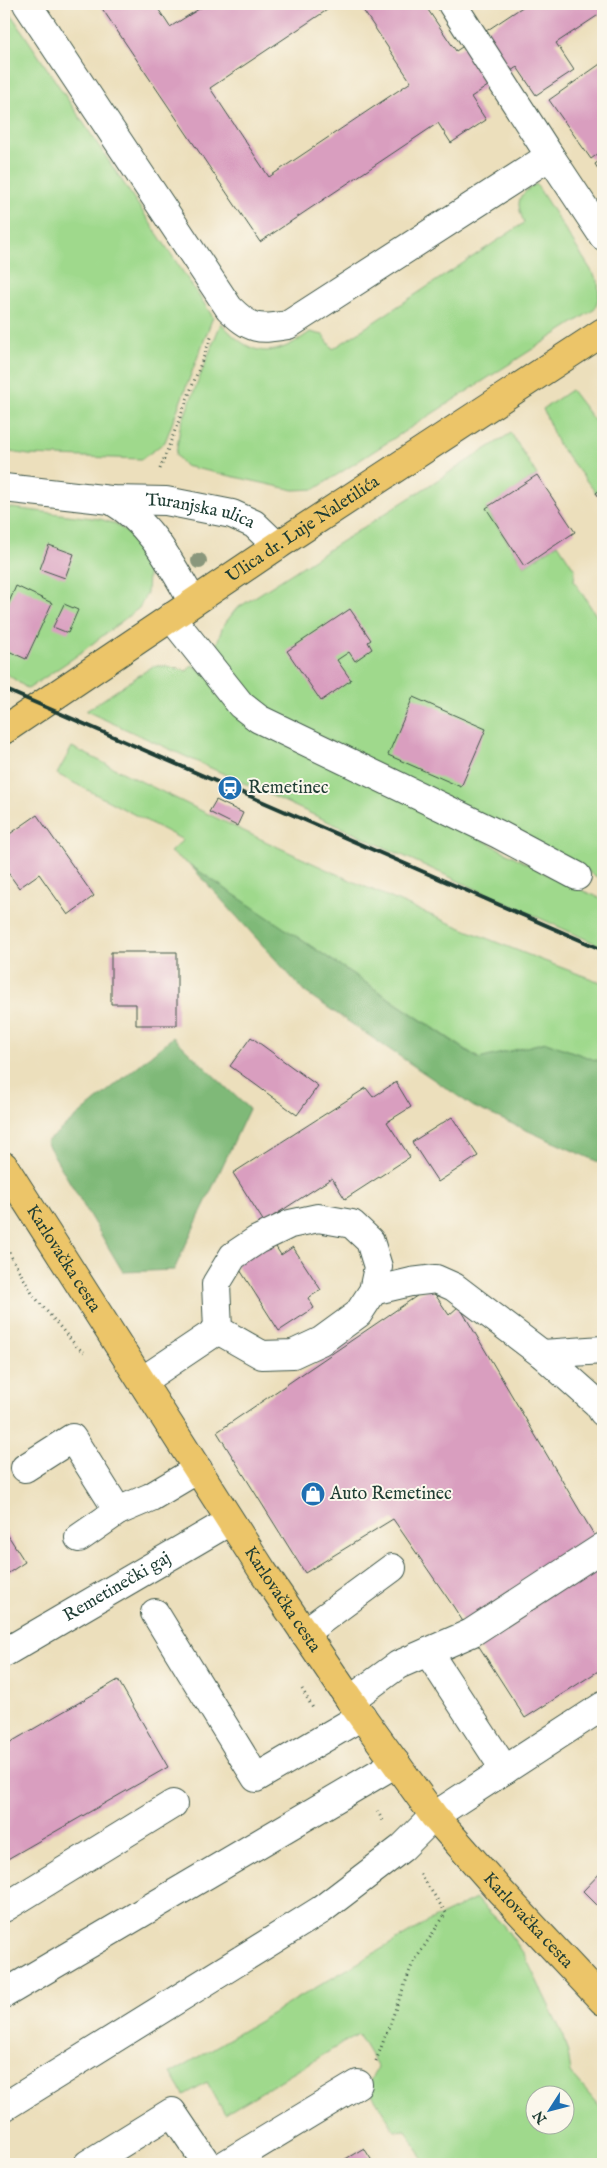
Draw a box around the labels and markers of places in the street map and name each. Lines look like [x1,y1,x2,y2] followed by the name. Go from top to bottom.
[217,775,243,801] station icon: Remetinec
[248,777,329,800] place label: Remetinec
[300,1481,326,1507] shop icon: Auto Remetinec
[329,1483,452,1506] place label: Auto Remetinec

